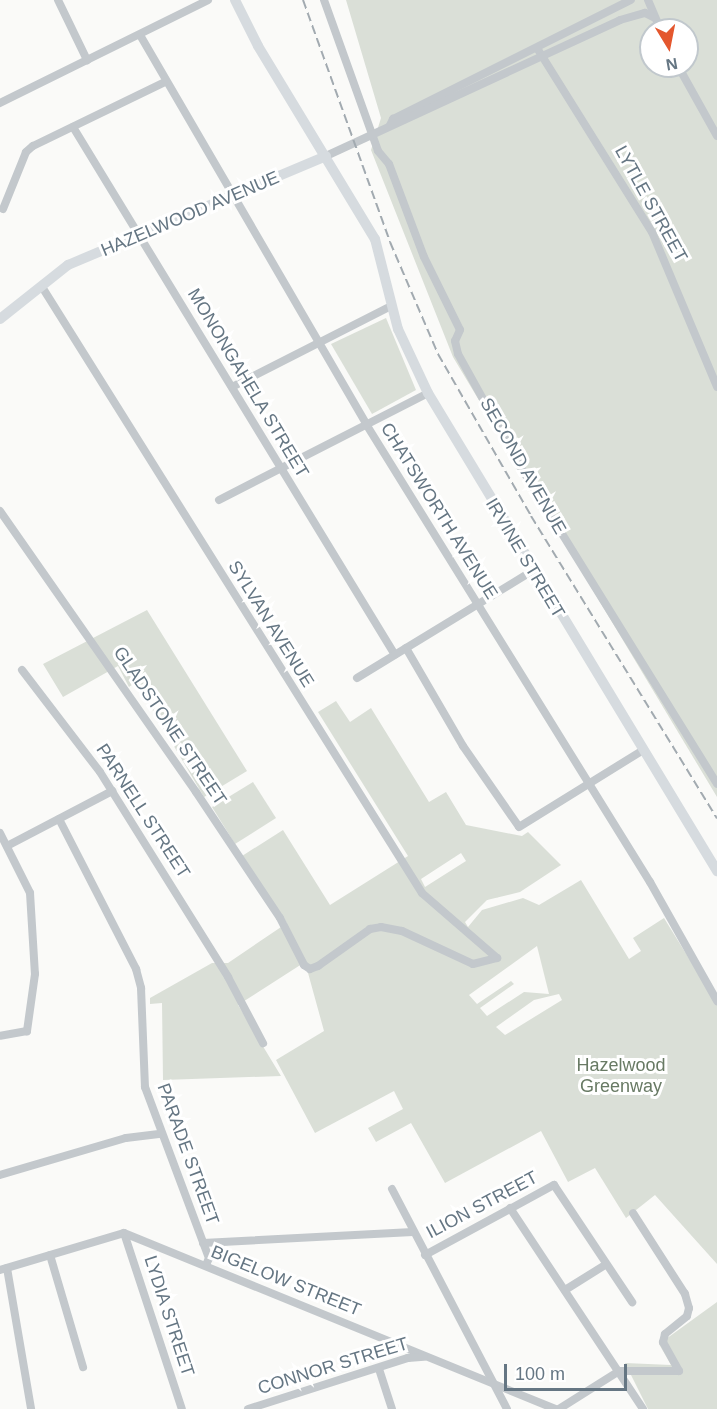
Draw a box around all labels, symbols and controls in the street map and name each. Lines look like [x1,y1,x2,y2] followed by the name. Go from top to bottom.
[639,18,699,78] north arrow
[665,55,679,74] text: N
[610,142,692,266] street label: LYTLE STREET
[97,166,283,262] street label: HAZELWOOD AVENUE
[183,284,313,482] street label: MONONGAHELA STREET
[475,394,571,538] street label: SECOND AVENUE
[376,418,502,604] street label: CHATSWORTH AVENUE
[481,494,569,622] street label: IRVINE STREET
[223,556,319,692] street label: SYLVAN AVENUE
[109,643,231,809] street label: GLADSTONE STREET
[91,739,195,883] street label: PARNELL STREET
[576,1055,666,1098] park label: Hazelwood Greenway
[152,1080,224,1228] street label: PARADE STREET
[423,1167,541,1243] street label: ILION STREET
[208,1241,364,1321] street label: BIGELOW STREET
[139,1252,199,1380] street label: LYDIA STREET
[255,1333,411,1399] street label: CONNOR STREET
[507,1352,630,1390] scale bar
[515,1364,565,1384] text: 100 m

